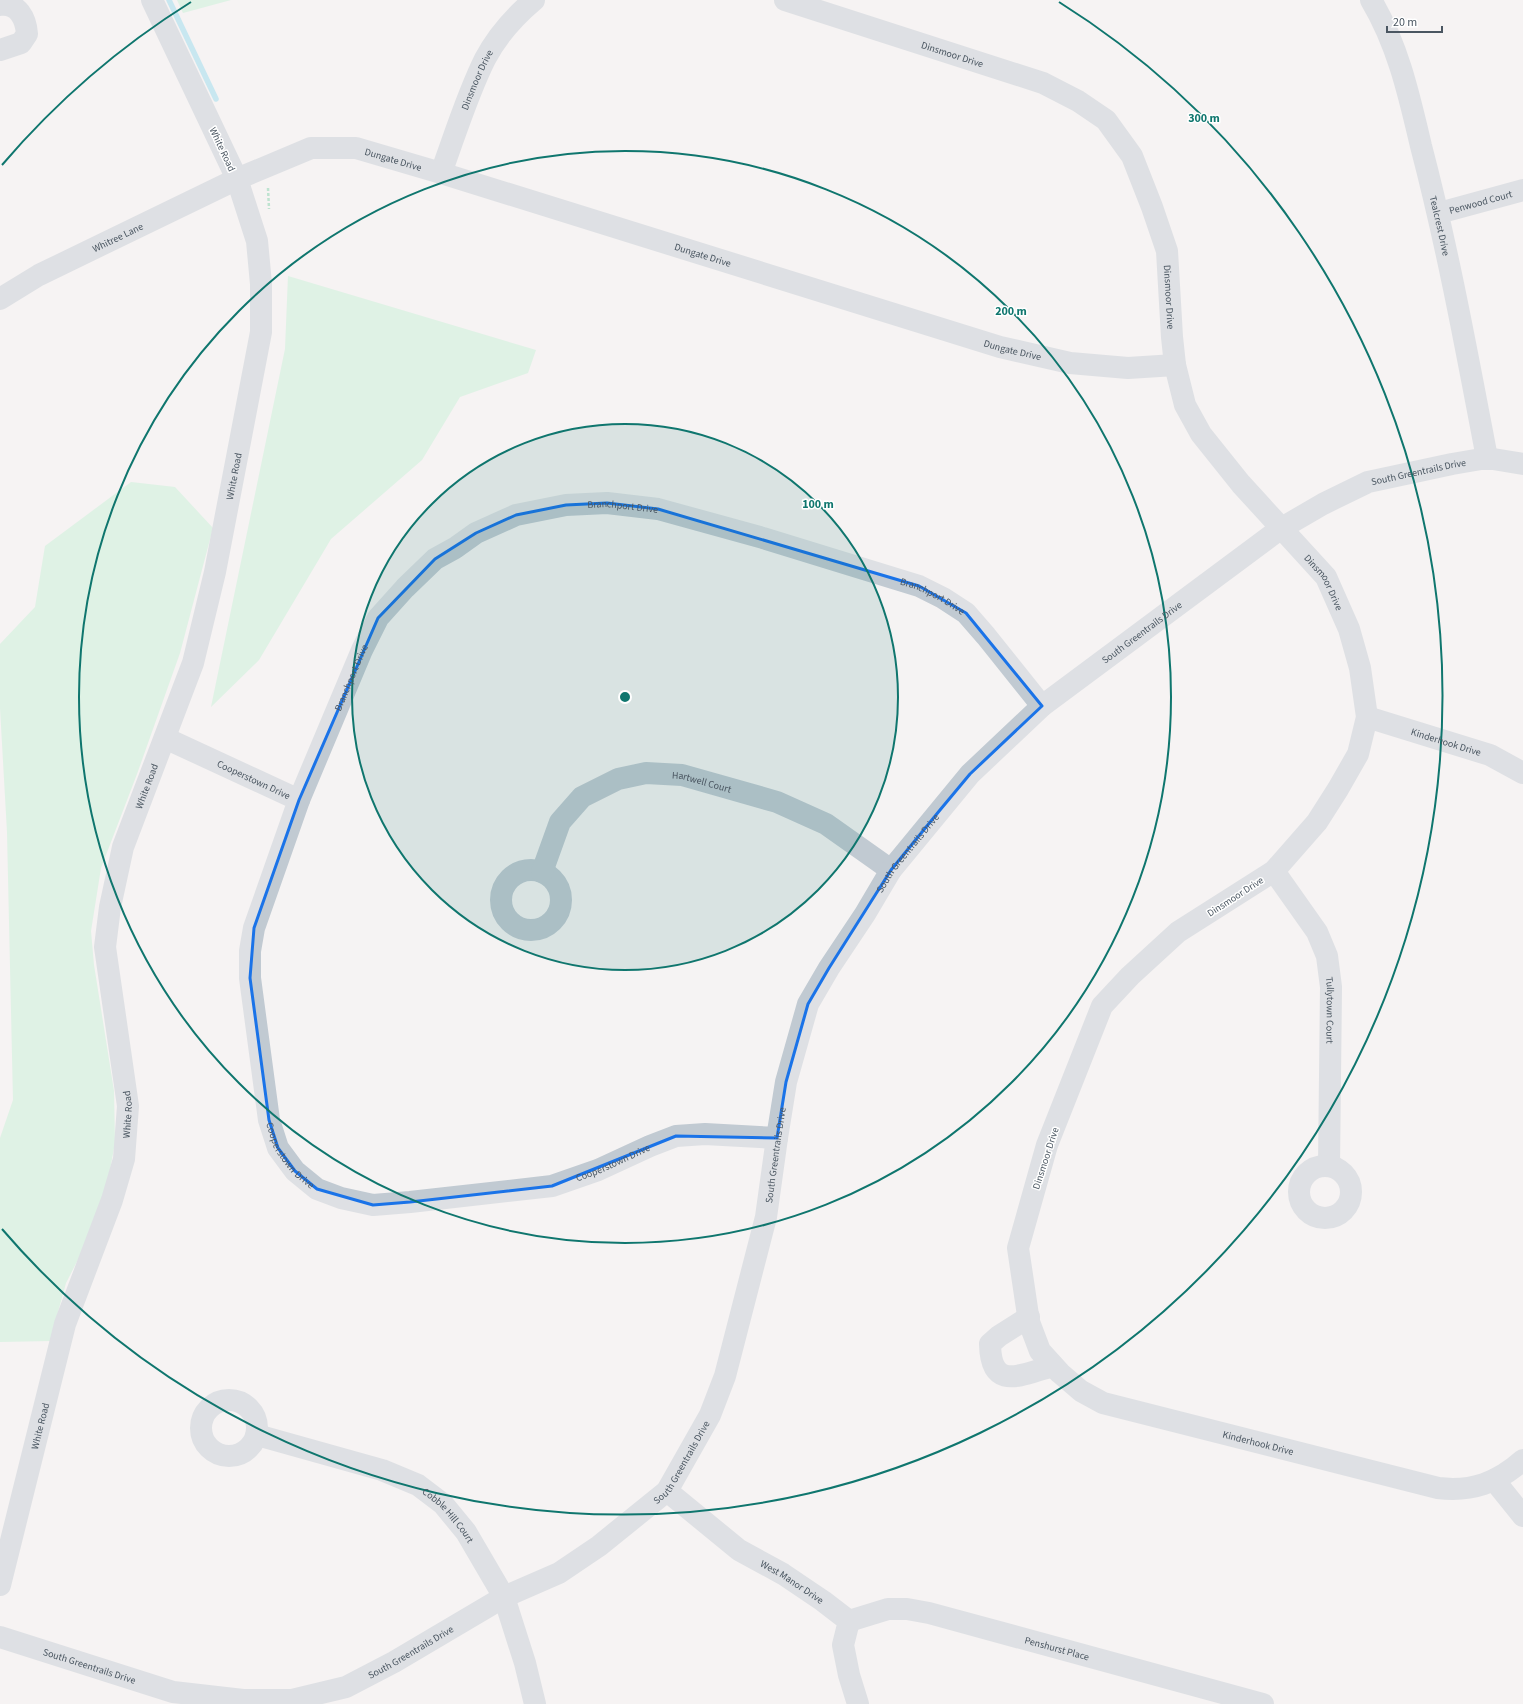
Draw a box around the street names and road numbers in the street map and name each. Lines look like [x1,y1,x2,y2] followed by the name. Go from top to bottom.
[919,38,985,71] street label: Dinsmoor Drive
[458,47,497,112] street label: Dinsmoor Drive
[206,125,238,174] street label: White Road
[363,145,423,175] street label: Dungate Drive
[1448,187,1514,218] street label: Penwood Court
[1426,195,1453,257] street label: Tealcrest Drive
[90,220,146,256] street label: Whitree Lane
[672,240,733,271] street label: Dungate Drive
[1160,264,1178,330] street label: Dinsmoor Drive
[982,336,1043,364] street label: Dungate Drive
[223,452,246,501] street label: White Road
[1370,456,1467,489] street label: South Greentrails Drive
[587,497,659,517] street label: Branchport Drive
[1301,552,1346,613] street label: Dinsmoor Drive
[898,575,967,618] street label: Branchport Drive
[1099,598,1185,667] street label: South Greentrails Drive
[331,642,372,713] street label: Branchport Drive
[1409,725,1483,760] street label: Kinderhook Drive
[214,757,293,803] street label: Cooperstown Drive
[132,762,162,811] street label: White Road
[672,768,733,797] street label: Hartwell Court
[873,811,943,896] street label: South Greentrails Drive
[1205,873,1266,920] street label: Dinsmoor Drive
[1322,976,1337,1044] street label: Tullytown Court
[120,1090,136,1139] street label: White Road
[762,1106,790,1204] street label: South Greentrails Drive
[262,1120,317,1192] street label: Cooperstown Drive
[1029,1125,1063,1191] street label: Dinsmoor Drive
[574,1141,653,1185] street label: Cooperstown Drive
[28,1401,53,1451] street label: White Road
[650,1418,713,1508] street label: South Greentrails Drive
[1221,1428,1295,1459] street label: Kinderhook Drive
[419,1485,477,1546] street label: Cobble Hill Court
[758,1557,826,1608] street label: West Manor Drive
[366,1622,456,1682] street label: South Greentrails Drive
[1023,1633,1091,1664] street label: Penshurst Place
[41,1645,137,1688] street label: South Greentrails Drive

